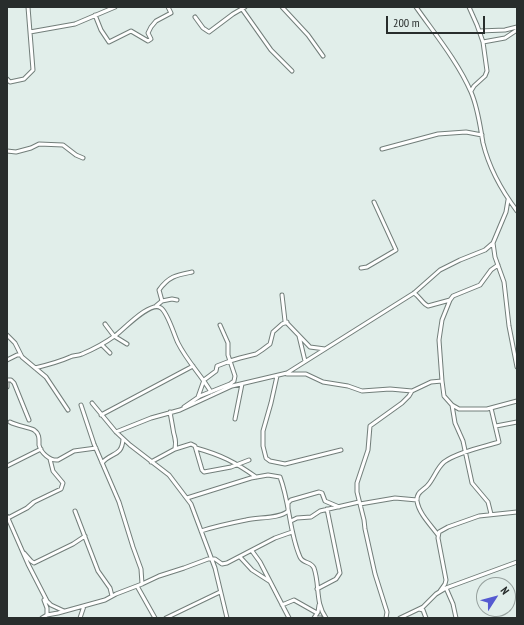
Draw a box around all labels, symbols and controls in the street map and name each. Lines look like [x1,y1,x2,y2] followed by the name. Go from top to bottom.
[388,8,487,34] scale bar
[393,15,420,30] text: 200 m
[476,577,516,617] north arrow
[497,584,512,597] text: N

